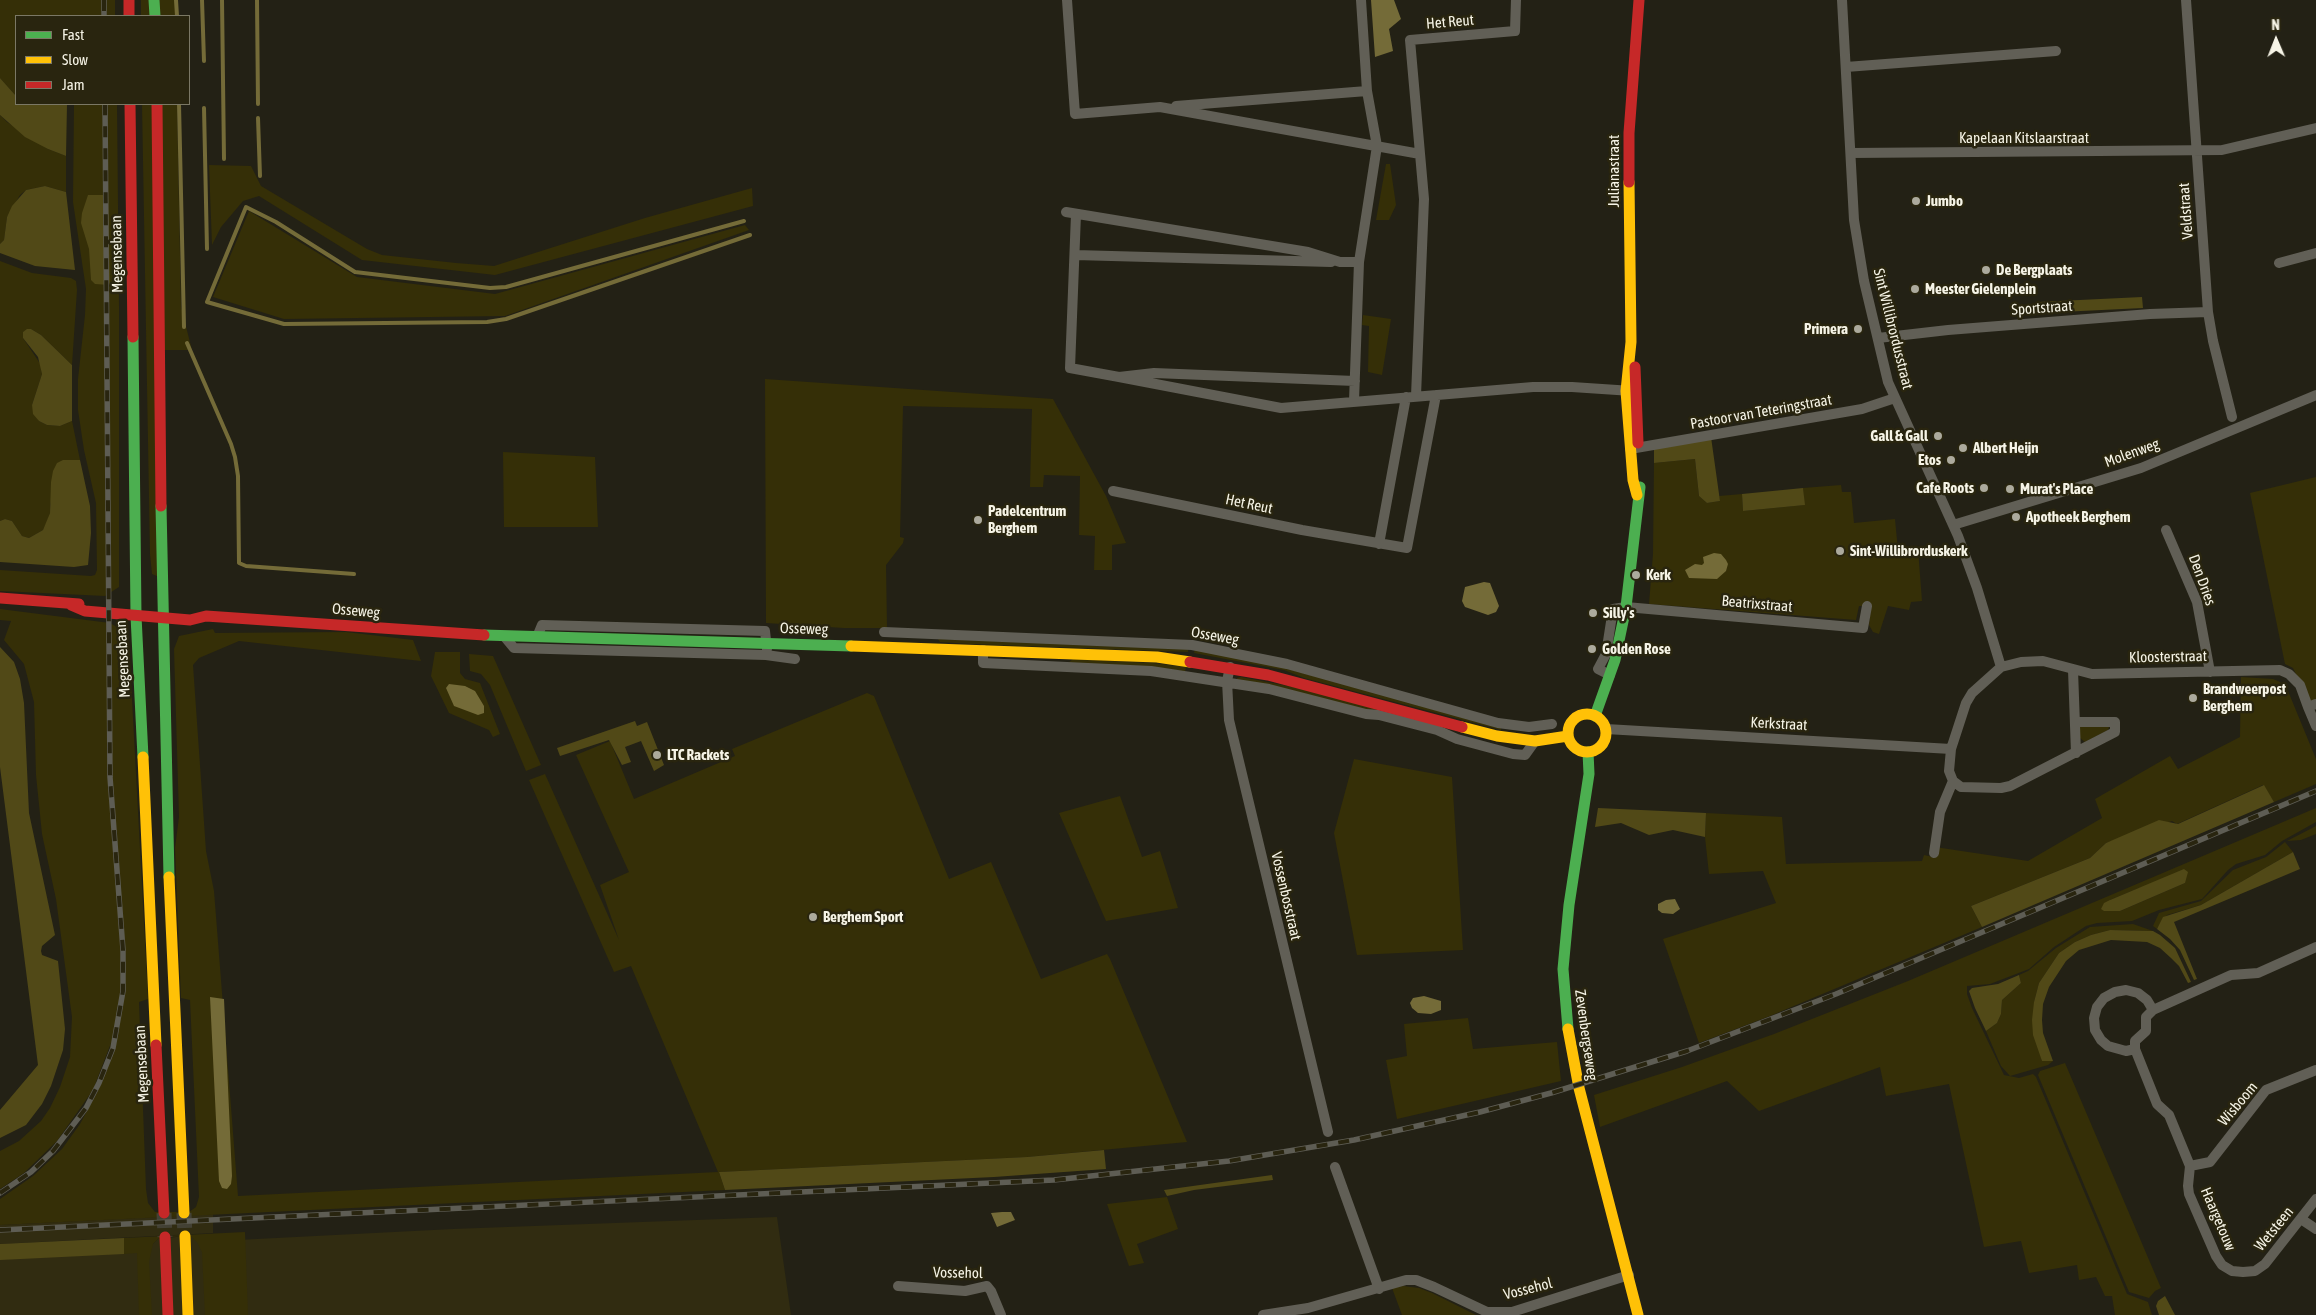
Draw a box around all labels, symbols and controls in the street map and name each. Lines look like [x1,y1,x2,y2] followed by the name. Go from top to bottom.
[1425,11,1475,33] street label: Het Reut
[15,15,190,105] legend
[2251,15,2301,65] north arrow
[2271,17,2280,33] text: N
[62,26,84,43] text: Fast
[62,51,88,68] text: Slow
[62,76,85,93] text: Jam
[1959,129,2089,147] street label: Kapelaan Kitslaarstraat
[1605,135,1623,207] street label: Julianastraat
[2175,182,2197,240] street label: Veldstraat
[1926,192,1963,210] place label: Jumbo
[1910,195,1922,207] marker: Jumbo
[107,215,127,293] street label: Megensebaan
[1996,261,2072,279] place label: De Bergplaats
[1980,264,1992,276] marker: De Bergplaats
[1869,267,1917,391] street label: Sint Willibrordusstraat
[1925,280,2036,298] place label: Meester Gielenplein
[1909,283,1921,295] marker: Meester Gielenplein
[2011,297,2073,319] street label: Sportstraat
[1804,320,1848,338] place label: Primera
[1852,323,1864,335] marker: Primera
[1689,391,1833,433] street label: Pastoor van Teteringstraat
[1870,427,1928,445] place label: Gall & Gall
[1932,430,1944,442] marker: Gall & Gall
[2102,435,2162,471] street label: Molenweg
[1973,439,2039,457] place label: Albert Heijn
[1957,442,1969,454] marker: Albert Heijn
[1918,451,1941,469] place label: Etos
[1945,454,1957,466] marker: Etos
[1916,479,1974,497] place label: Cafe Roots
[2020,480,2093,498] place label: Murat's Place
[1978,482,1990,494] marker: Cafe Roots
[2004,483,2016,495] marker: Murat's Place
[1224,490,1274,518] street label: Het Reut
[988,502,1066,537] place label: Padelcentrum Berghem
[2026,508,2131,526] place label: Apotheek Berghem
[2010,511,2022,523] marker: Apotheek Berghem
[972,514,984,526] marker: Padelcentrum Berghem
[1850,542,1968,560] place label: Sint-Willibrorduskerk
[1834,545,1846,557] marker: Sint-Willibrorduskerk
[2184,552,2220,608] street label: Den Dries
[1646,566,1671,584] place label: Kerk
[1630,569,1642,581] marker: Kerk
[1721,592,1793,616] street label: Beatrixstraat
[331,600,381,622] street label: Osseweg
[1603,604,1634,622] place label: Silly's
[1587,607,1599,619] marker: Silly's
[780,619,828,639] street label: Osseweg
[112,620,134,698] street label: Megensebaan
[1190,623,1240,649] street label: Osseweg
[1602,640,1671,658] place label: Golden Rose
[1586,643,1598,655] marker: Golden Rose
[2129,647,2207,667] street label: Kloosterstraat
[2203,680,2286,715] place label: Brandweerpost Berghem
[2187,692,2199,704] marker: Brandweerpost Berghem
[1750,714,1808,734] street label: Kerkstraat
[667,746,729,764] place label: LTC Rackets
[651,749,663,761] marker: LTC Rackets
[1267,850,1305,942] street label: Vossenbosstraat
[823,908,903,926] place label: Berghem Sport
[807,911,819,923] marker: Berghem Sport
[1571,988,1601,1082] street label: Zevenbergseweg
[131,1025,153,1103] street label: Megensebaan
[2215,1078,2261,1130] street label: Wisboom
[2197,1185,2239,1253] street label: Haargetouw
[2251,1203,2297,1255] street label: Wetsteen
[933,1264,983,1282] street label: Vossehol
[1502,1274,1554,1304] street label: Vossehol

